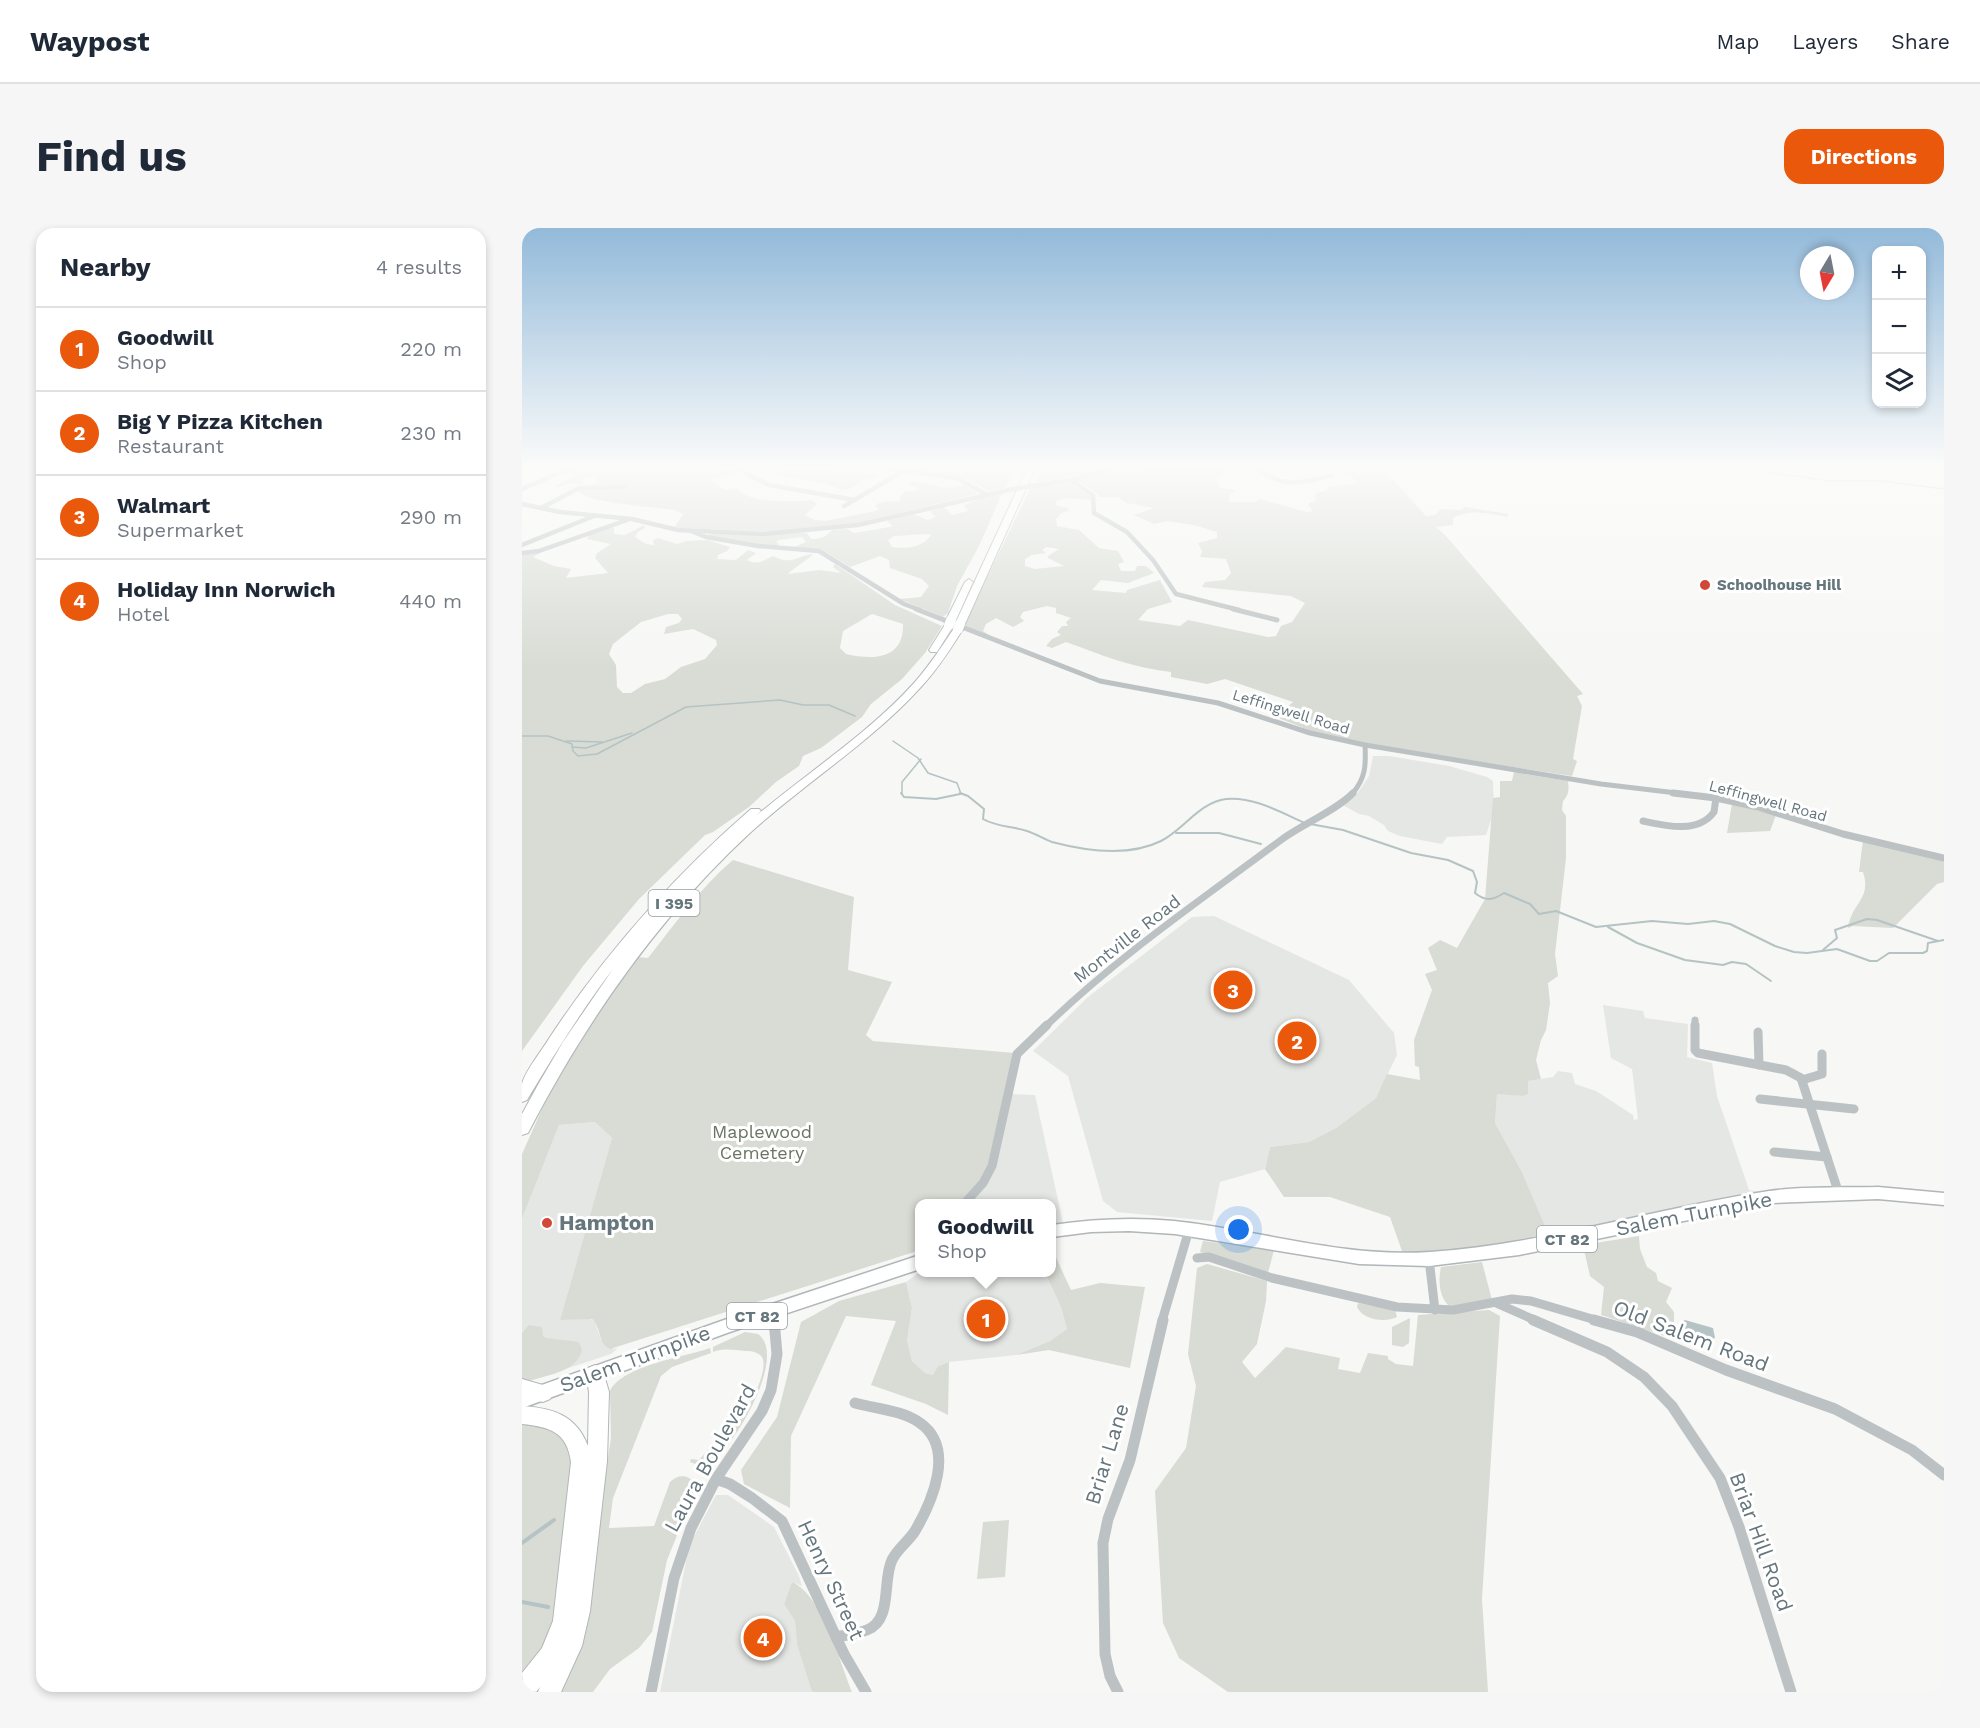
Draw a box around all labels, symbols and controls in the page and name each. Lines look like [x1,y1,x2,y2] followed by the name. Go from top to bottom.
[30,25,149,58] text: Waypost
[1716,29,1759,54] text: Map
[1792,29,1858,54] text: Layers
[1891,29,1950,54] text: Share
[1784,129,1944,184] button: Directions
[36,132,187,181] text: Find us
[1800,246,1854,300] north arrow
[1872,246,1926,408] map controls
[1872,246,1926,300] button: +
[60,252,151,282] text: Nearby
[376,255,462,279] text: 4 results
[1872,300,1926,354] button: −
[117,325,214,350] text: Goodwill
[75,337,84,361] text: 1
[400,337,462,361] text: 220 m
[117,350,167,374] text: Shop
[1872,354,1926,408] button: layers
[117,409,323,434] text: Big Y Pizza Kitchen
[74,421,85,445] text: 2
[400,421,462,445] text: 230 m
[117,434,224,458] text: Restaurant
[117,493,210,518] text: Walmart
[74,505,85,529] text: 3
[400,505,462,529] text: 290 m
[117,518,243,542] text: Supermarket
[1717,576,1841,594] place label: Schoolhouse Hill
[117,577,336,602] text: Holiday Inn Norwich
[1698,578,1712,592] marker: Schoolhouse Hill
[73,589,86,613] text: 4
[399,589,462,613] text: 440 m
[117,602,169,626] text: Hotel
[1230,686,1352,738] street label: Leffingwell Road
[1707,777,1829,825] street label: Leffingwell Road
[648,890,700,916] road number: I 395
[1069,890,1184,987] street label: Montville Road
[1214,968,1252,1012] pin: 3
[1278,1018,1316,1064] pin: 2
[712,1121,812,1163] park label: Maplewood Cemetery
[1614,1186,1774,1241] street label: Salem Turnpike
[915,1199,1056,1277] popup
[559,1210,654,1235] place label: Hampton
[937,1214,1034,1239] text: Goodwill
[1224,1215,1253,1244] your location
[540,1216,554,1230] marker: Hampton
[1537,1226,1597,1252] road number: CT 82
[937,1239,987,1263] text: Shop
[1610,1294,1772,1377] street label: Old Salem Road
[966,1296,1006,1342] pin: 1
[727,1303,787,1329] road number: CT 82
[556,1320,714,1397] street label: Salem Turnpike
[658,1379,761,1536] street label: Laura Boulevard
[1079,1400,1134,1508] street label: Briar Lane
[1725,1469,1798,1615] street label: Briar Hill Road
[793,1516,870,1644] street label: Henry Street
[744,1616,782,1660] pin: 4

